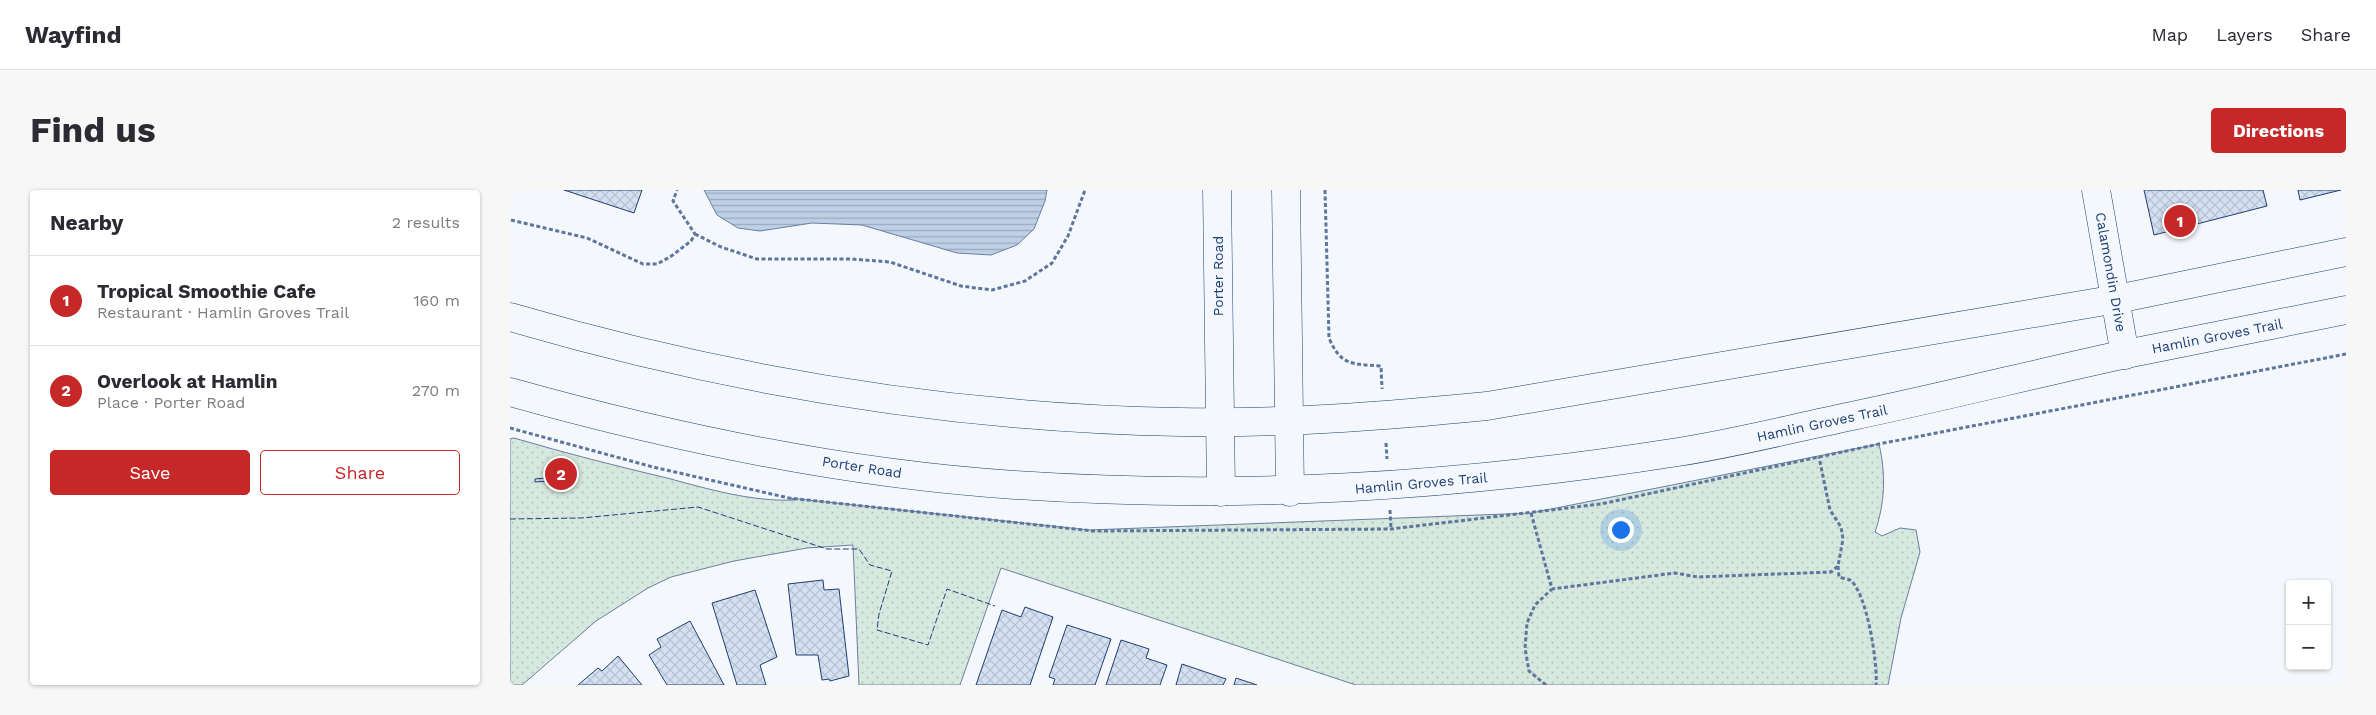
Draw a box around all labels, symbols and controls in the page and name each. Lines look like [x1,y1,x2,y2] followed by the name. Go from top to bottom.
[25,21,121,49] text: Wayfind
[2151,24,2188,45] text: Map
[2216,24,2273,45] text: Layers
[2301,24,2351,45] text: Share
[2211,108,2346,153] button: Directions
[30,109,156,151] text: Find us
[2164,202,2196,240] pin: 1
[50,210,123,235] text: Nearby
[2093,211,2129,333] street label: Calamondin Drive
[392,213,460,232] text: 2 results
[1210,236,1226,316] street label: Porter Road
[97,280,316,303] text: Tropical Smoothie Cafe
[63,291,69,310] text: 1
[413,291,460,310] text: 160 m
[97,303,349,322] text: Restaurant · Hamlin Groves Trail
[2150,315,2285,357] street label: Hamlin Groves Trail
[97,370,277,393] text: Overlook at Hamlin
[61,381,71,400] text: 2
[412,381,460,400] text: 270 m
[97,393,245,412] text: Place · Porter Road
[1755,401,1889,445] street label: Hamlin Groves Trail
[50,450,250,495] button: Save
[260,450,460,495] button: Share
[821,453,903,481] street label: Porter Road
[545,455,577,493] pin: 2
[1354,469,1489,497] street label: Hamlin Groves Trail
[1608,517,1634,543] your location
[2286,580,2331,670] map controls
[2286,580,2331,625] button: +
[2286,625,2331,670] button: −

